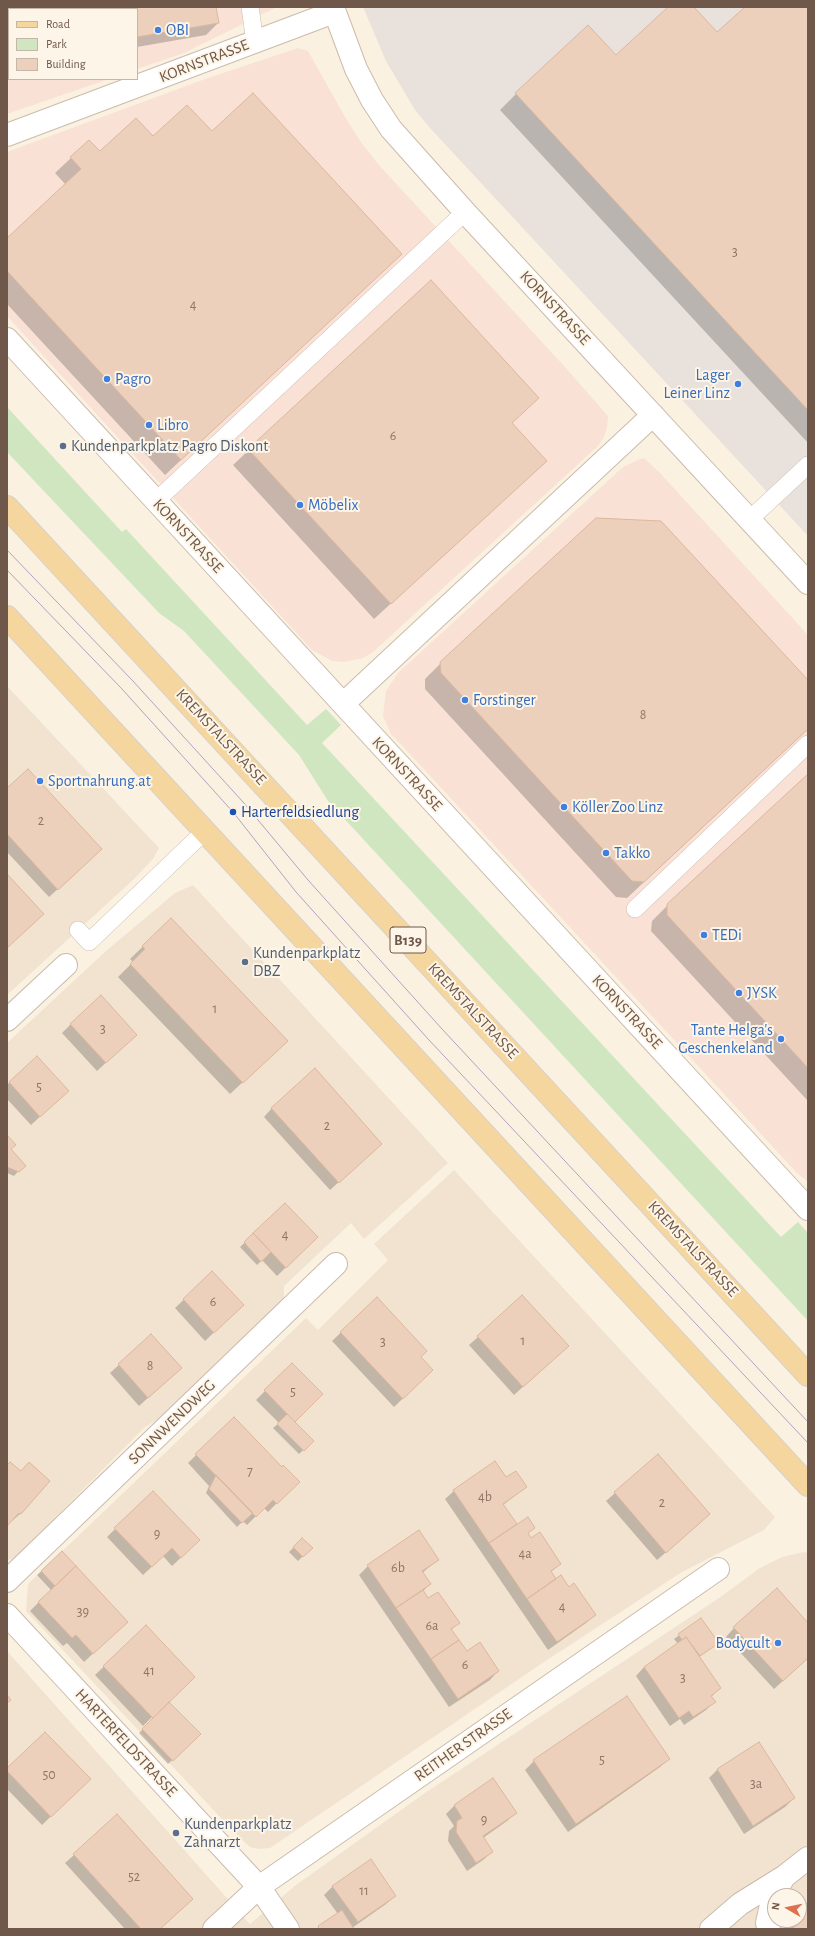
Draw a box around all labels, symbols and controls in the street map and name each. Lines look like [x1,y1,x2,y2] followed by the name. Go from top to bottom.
[8,8,138,80] legend
[46,18,70,30] text: Road
[166,20,189,40] place label: OBI
[153,25,163,35] marker: OBI
[156,35,252,87] street label: KORNSTRASSE
[46,38,67,50] text: Park
[46,58,86,70] text: Building
[732,244,738,260] house number: 3
[516,267,594,349] street label: KORNSTRASSE
[190,297,196,313] house number: 4
[664,365,730,403] place label: Lager Leiner Linz
[115,369,151,389] place label: Pagro
[102,374,112,384] marker: Pagro
[733,379,743,389] marker: Lager Leiner Linz
[157,415,189,435] place label: Libro
[144,420,154,430] marker: Libro
[390,428,396,444] house number: 6
[71,436,268,456] place label: Kundenparkplatz Pagro Diskont
[58,441,68,451] marker: Kundenparkplatz Pagro Diskont
[149,495,227,577] street label: KORNSTRASSE
[308,495,359,515] place label: Möbelix
[295,500,305,510] marker: Möbelix
[172,685,270,789] street label: KREMSTALSTRASSE
[473,690,536,710] place label: Forstinger
[460,695,470,705] marker: Forstinger
[640,707,646,723] house number: 8
[368,733,446,815] street label: KORNSTRASSE
[48,771,151,791] place label: Sportnahrung.at
[35,776,45,786] marker: Sportnahrung.at
[572,797,663,817] place label: Köller Zoo Linz
[241,802,359,822] place label: Harterfeldsiedlung
[559,802,569,812] marker: Köller Zoo Linz
[228,807,238,817] marker: Harterfeldsiedlung
[38,813,44,829] house number: 2
[614,843,650,863] place label: Takko
[601,848,611,858] marker: Takko
[712,925,742,945] place label: TEDi
[390,927,426,953] road number: B139
[699,930,709,940] marker: TEDi
[253,943,361,981] place label: Kundenparkplatz DBZ
[240,957,250,967] marker: Kundenparkplatz DBZ
[424,959,522,1063] street label: KREMSTALSTRASSE
[588,971,666,1053] street label: KORNSTRASSE
[747,983,777,1003] place label: JYSK
[734,988,744,998] marker: JYSK
[213,1001,217,1017] house number: 1
[678,1020,773,1058] place label: Tante Helga's Geschenkeland
[100,1021,106,1037] house number: 3
[776,1034,786,1044] marker: Tante Helga's Geschenkeland
[36,1079,42,1095] house number: 5
[324,1118,330,1134] house number: 2
[644,1197,742,1301] street label: KREMSTALSTRASSE
[282,1227,288,1243] house number: 4
[210,1294,216,1310] house number: 6
[521,1333,525,1349] house number: 1
[380,1334,386,1350] house number: 3
[147,1358,153,1374] house number: 8
[124,1376,220,1468] street label: SONNWENDWEG
[290,1384,296,1400] house number: 5
[247,1463,253,1479] house number: 7
[478,1489,492,1505] house number: 4b
[659,1495,665,1511] house number: 2
[154,1526,160,1542] house number: 9
[518,1546,532,1562] house number: 4a
[391,1560,405,1576] house number: 6b
[559,1599,565,1615] house number: 4
[77,1604,89,1620] house number: 39
[425,1618,439,1634] house number: 6a
[715,1633,770,1653] place label: Bodycult
[773,1638,783,1648] marker: Bodycult
[462,1657,468,1673] house number: 6
[143,1663,155,1679] house number: 41
[680,1670,686,1686] house number: 3
[71,1685,181,1801] street label: HARTERFELDSTRASSE
[410,1704,516,1786] street label: REITHER STRASSE
[599,1752,605,1768] house number: 5
[42,1767,56,1783] house number: 50
[750,1776,762,1792] house number: 3a
[481,1812,487,1828] house number: 9
[184,1814,292,1852] place label: Kundenparkplatz Zahnarzt
[171,1828,181,1838] marker: Kundenparkplatz Zahnarzt
[128,1869,140,1885] house number: 52
[359,1883,369,1899] house number: 11
[767,1888,807,1928] north arrow
[770,1902,782,1911] text: N

